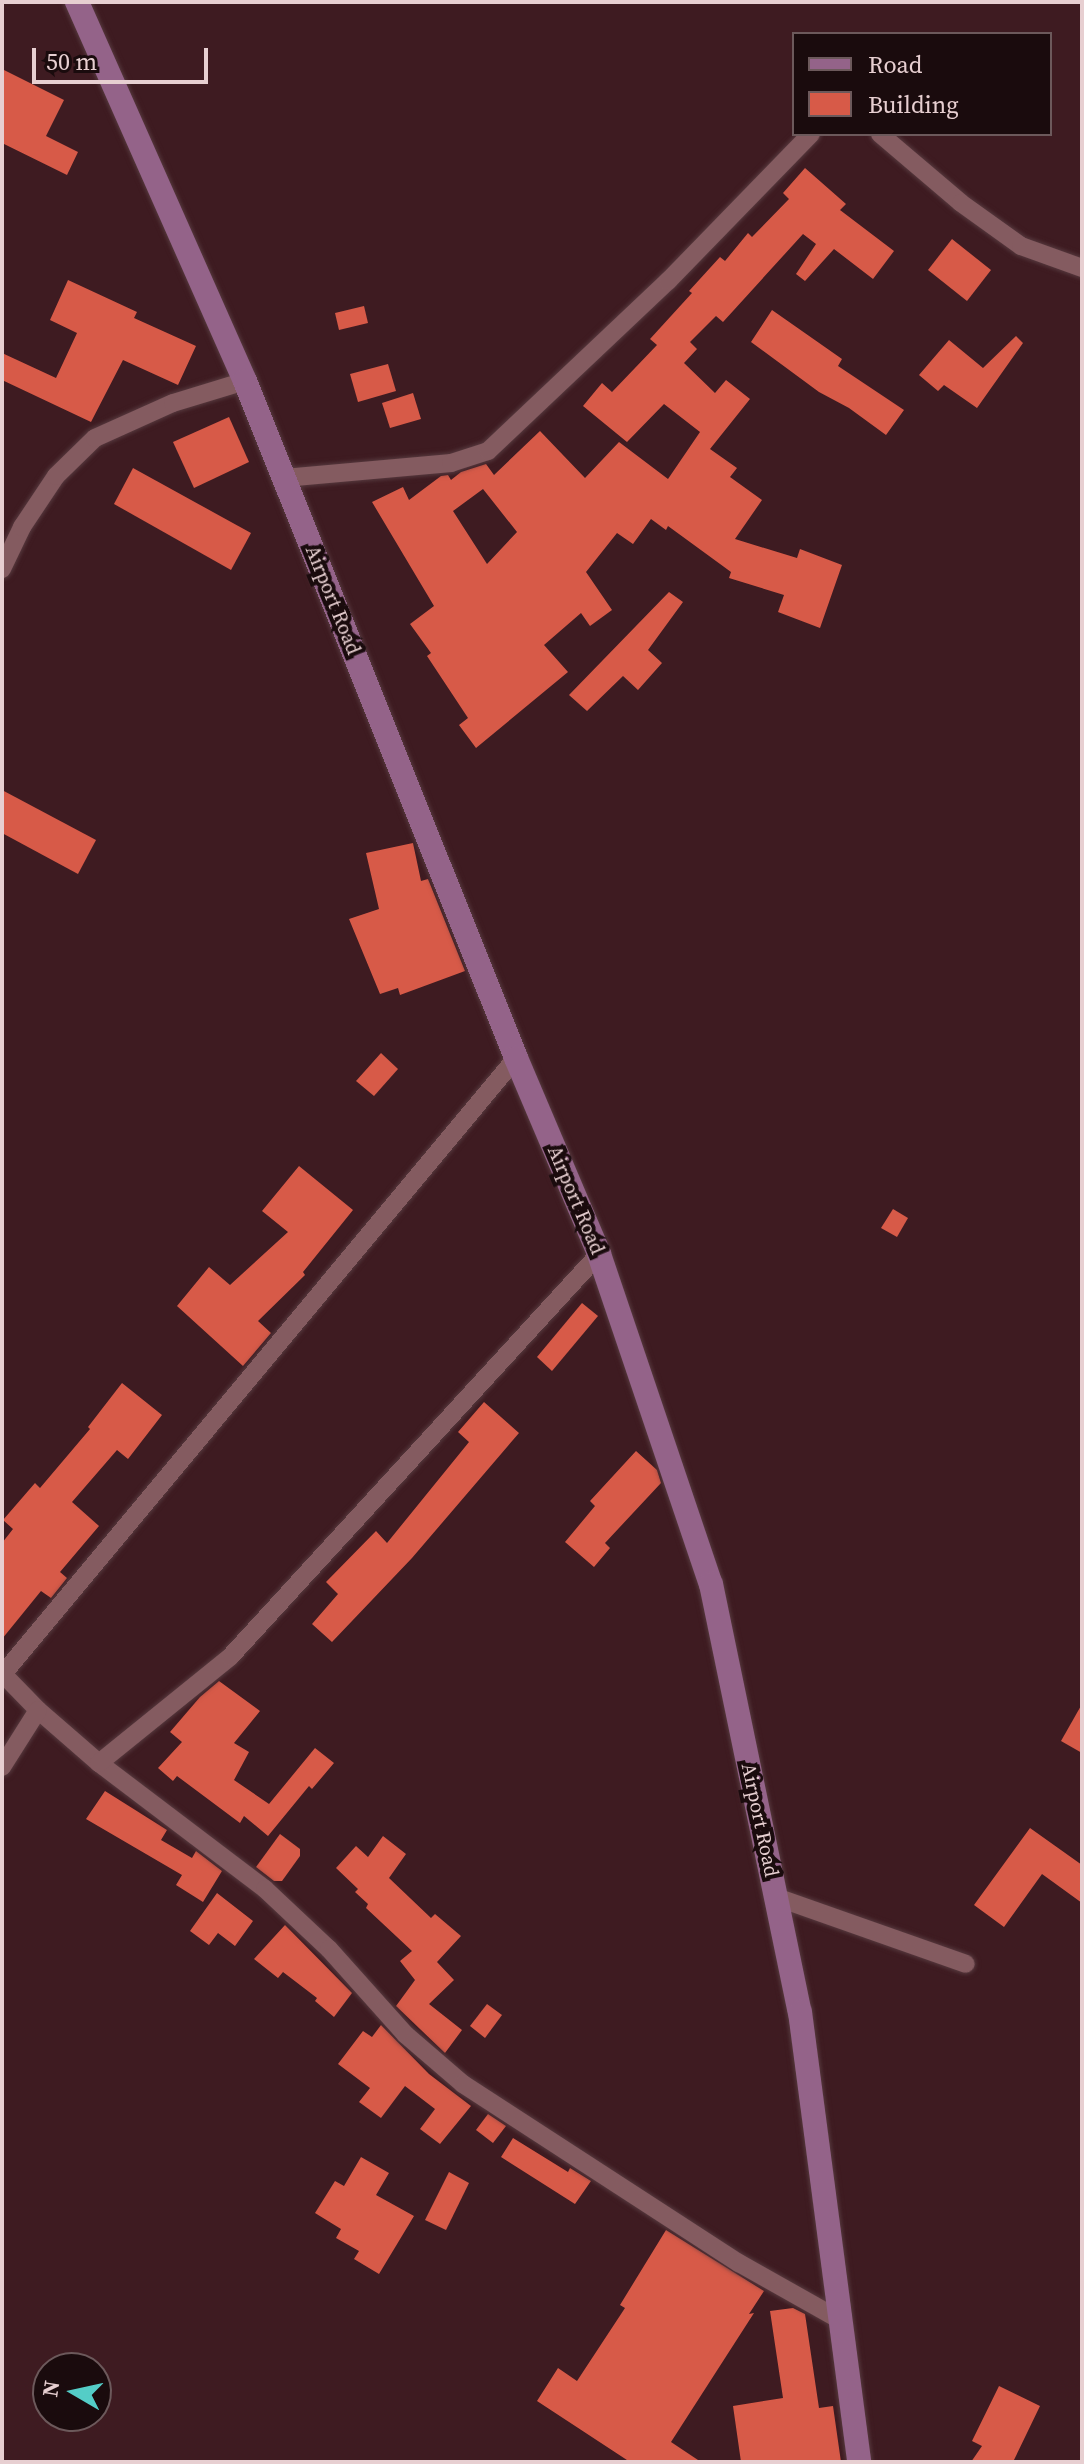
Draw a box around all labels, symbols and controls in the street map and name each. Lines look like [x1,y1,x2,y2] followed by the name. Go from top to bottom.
[36,32,212,82] scale bar
[792,32,1052,136] legend
[46,45,97,78] text: 50 m
[868,48,922,81] text: Road
[868,88,959,121] text: Building
[300,542,366,658] street label: Airport Road
[542,1142,610,1258] street label: Airport Road
[736,1761,784,1879] street label: Airport Road
[32,2352,112,2432] north arrow
[34,2378,66,2399] text: N

